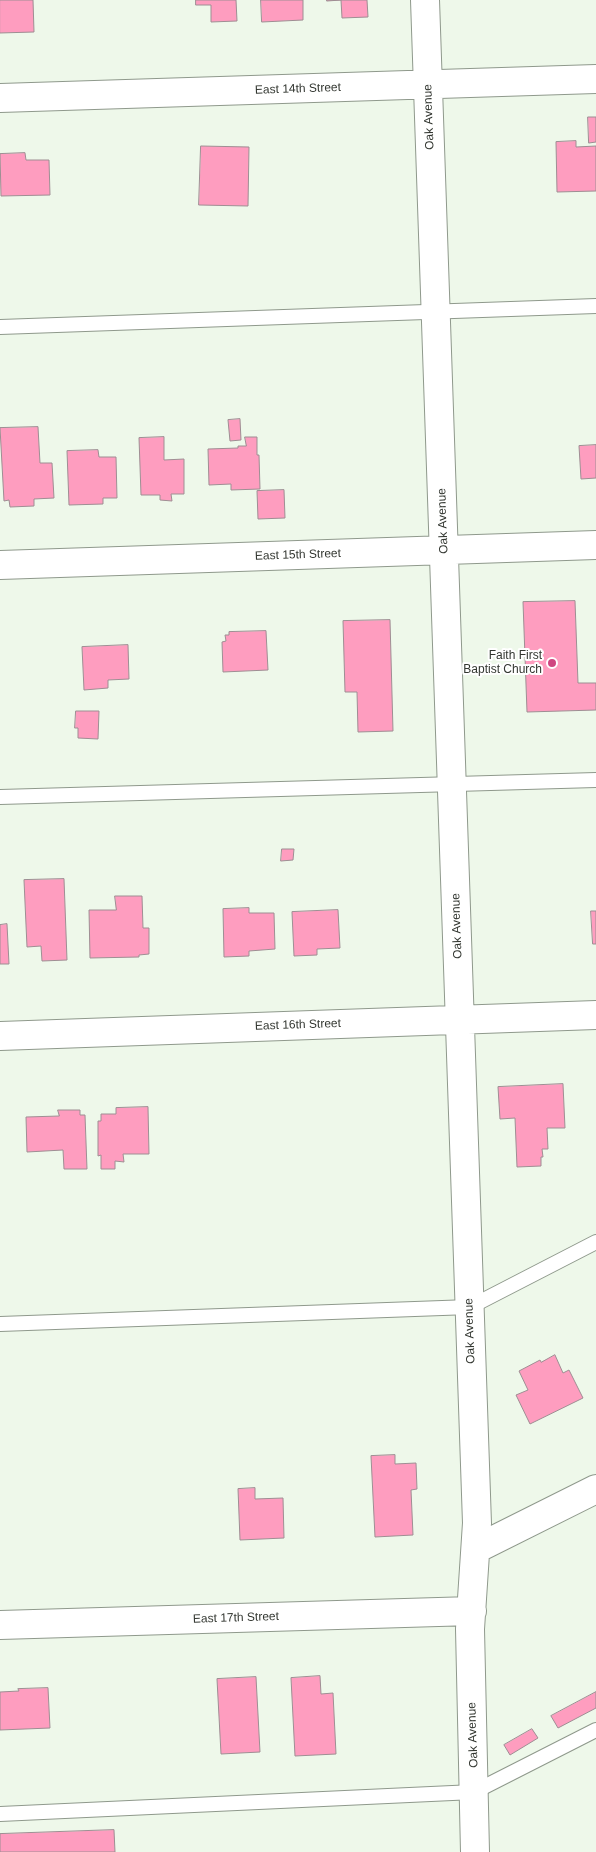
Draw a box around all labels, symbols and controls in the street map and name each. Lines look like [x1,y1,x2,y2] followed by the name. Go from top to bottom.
[255,80,341,98] street label: East 14th Street
[421,84,437,150] street label: Oak Avenue
[435,488,451,554] street label: Oak Avenue
[255,546,341,564] street label: East 15th Street
[463,649,542,677] place label: Faith First Baptist Church
[546,657,558,669] marker: Faith First Baptist Church
[449,893,465,959] street label: Oak Avenue
[255,1016,341,1034] street label: East 16th Street
[462,1298,478,1364] street label: Oak Avenue
[193,1609,279,1627] street label: East 17th Street
[465,1702,481,1768] street label: Oak Avenue

